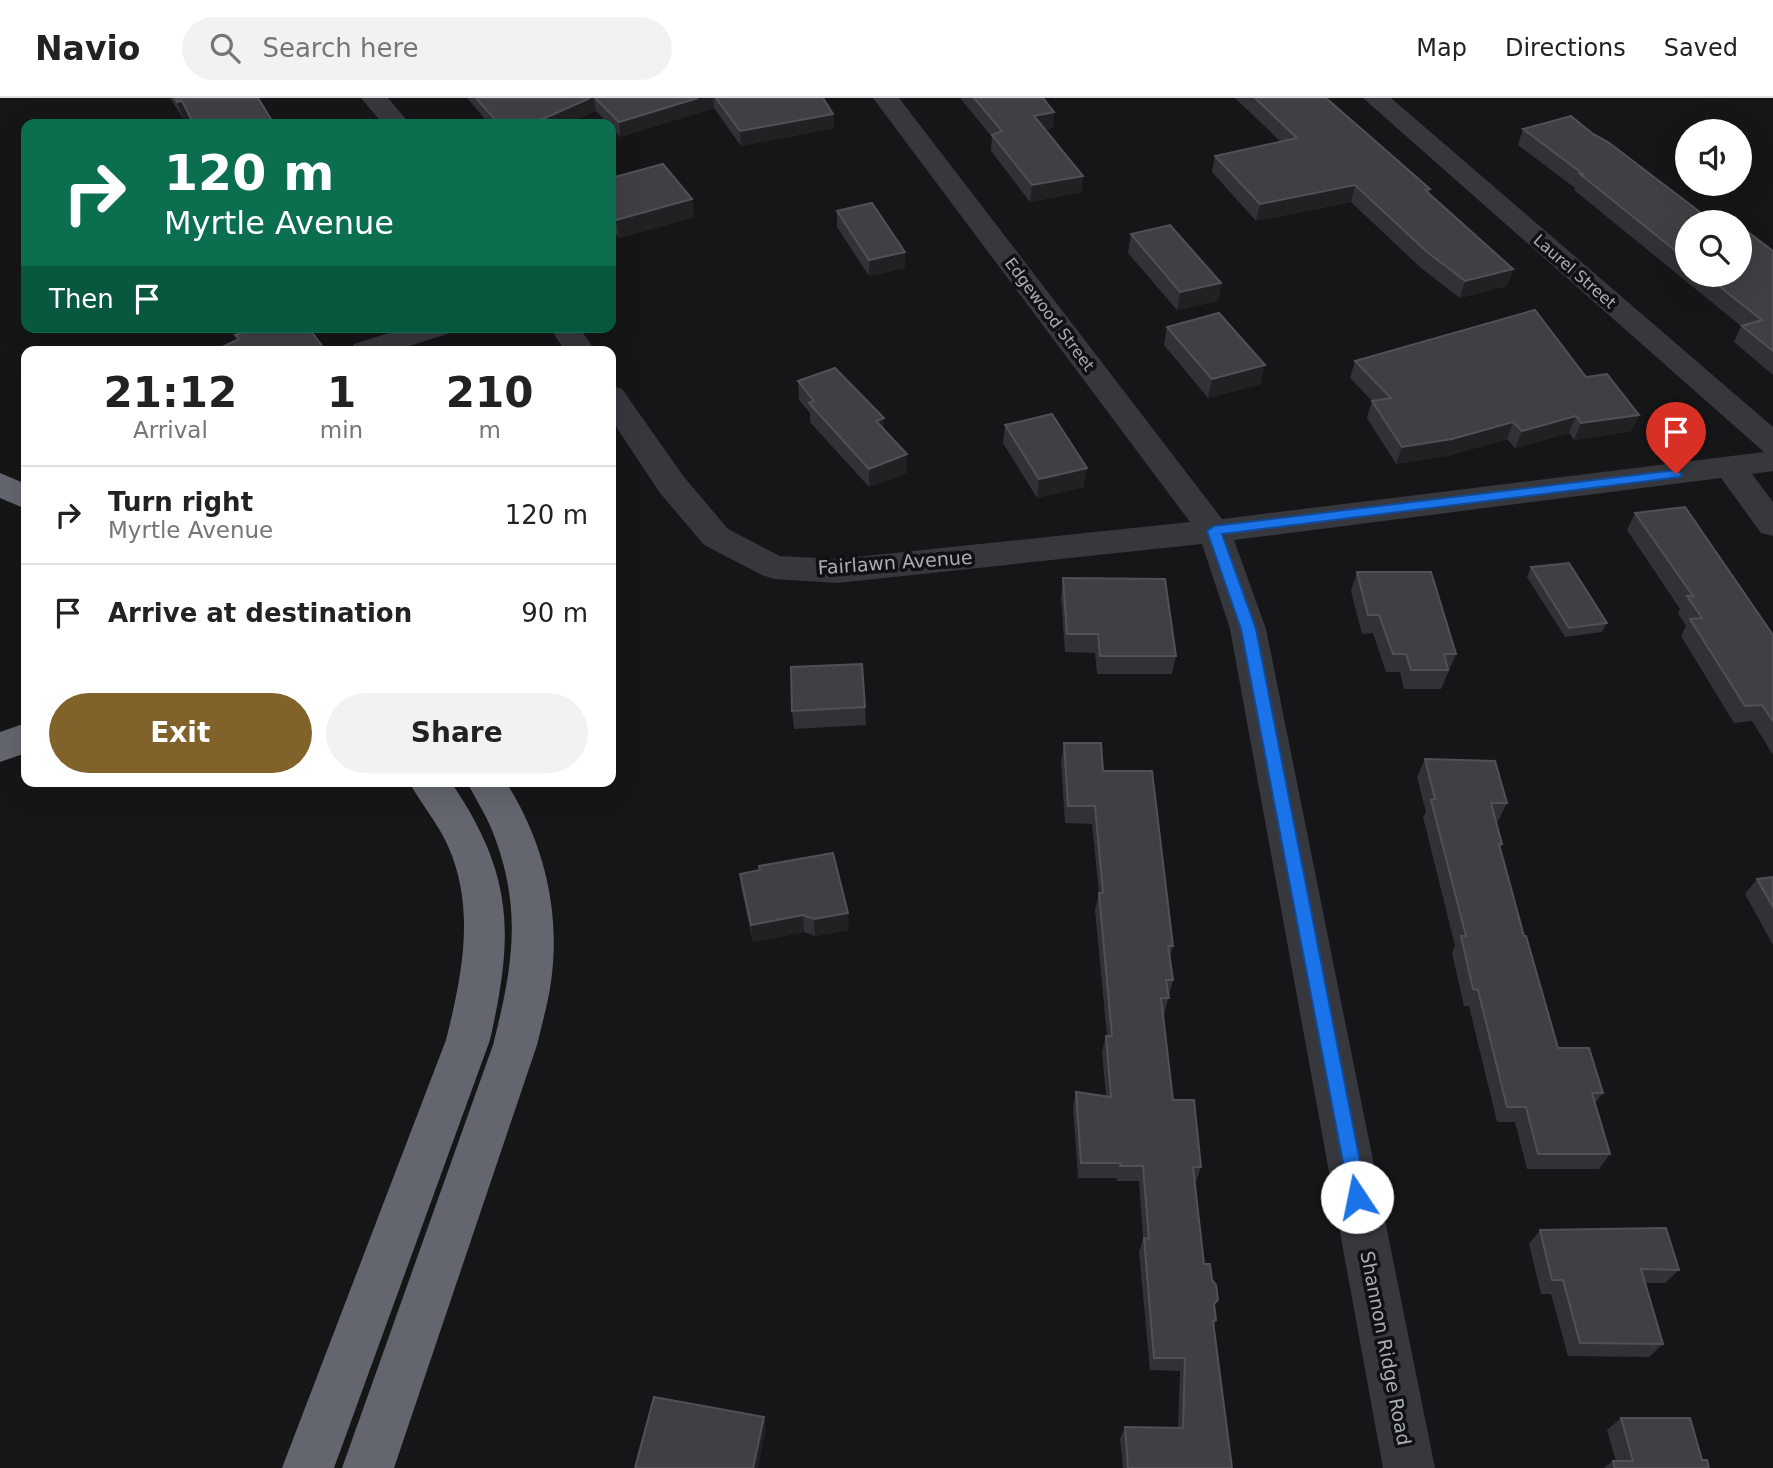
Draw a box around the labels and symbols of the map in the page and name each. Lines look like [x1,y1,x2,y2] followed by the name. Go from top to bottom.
[1530,230,1620,312] street label: Laurel Street
[1001,254,1098,375] street label: Edgewood Street
[1646,402,1706,474] pin
[817,546,973,578] street label: Fairlawn Avenue
[1320,1160,1394,1234] position arrow
[1356,1249,1416,1447] street label: Shannon Ridge Road

